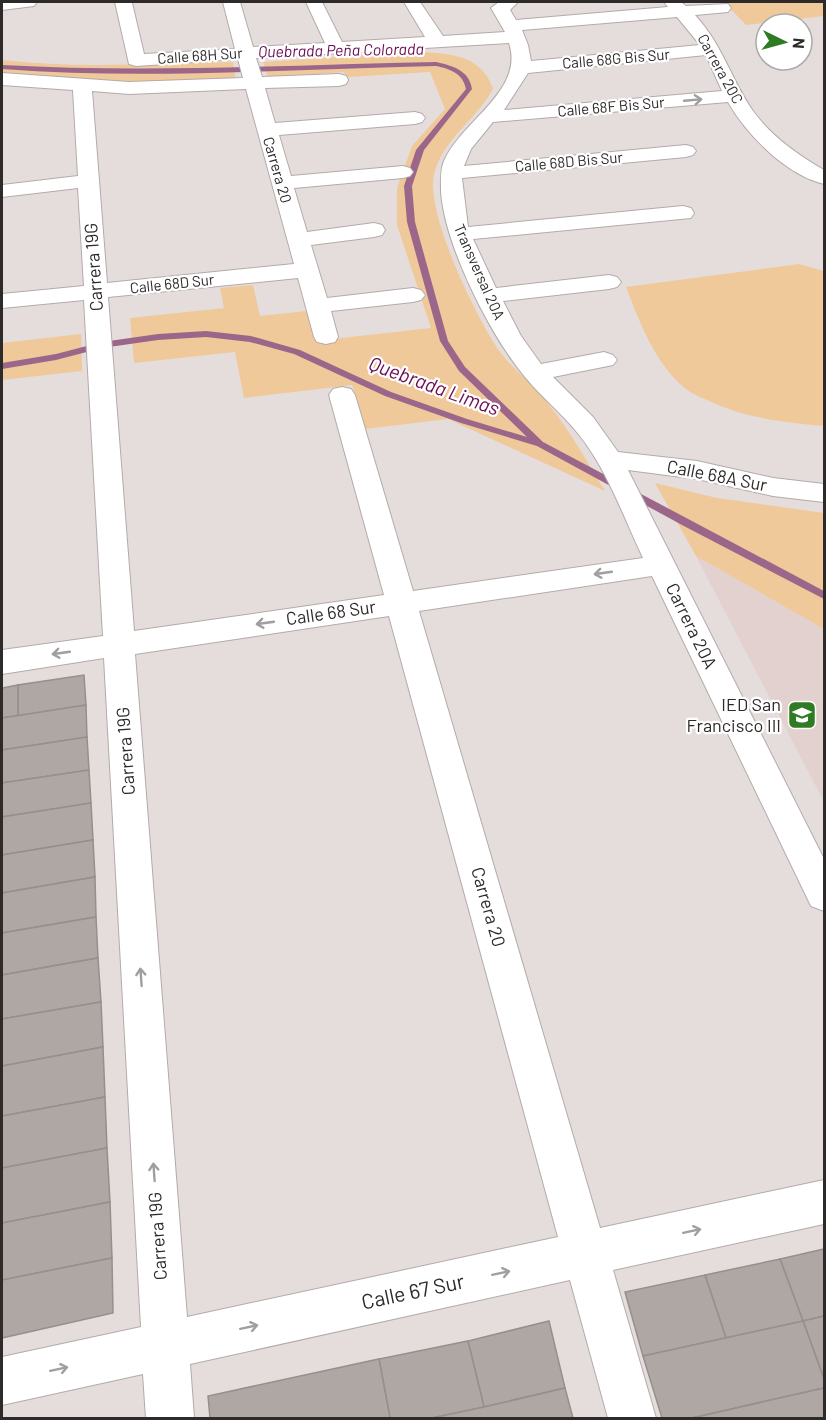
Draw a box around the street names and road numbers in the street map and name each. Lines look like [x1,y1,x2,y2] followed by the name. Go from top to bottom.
[694,30,747,107] street label: Carrera 20C
[157,43,244,67] street label: Calle 68H Sur
[561,44,671,72] street label: Calle 68G Bis Sur
[557,92,666,120] street label: Calle 68F Bis Sur
[260,135,296,205] street label: Carrera 20
[514,147,624,175] street label: Calle 68D Bis Sur
[451,221,509,322] street label: Transversal 20A
[79,222,107,312] street label: Carrera 19G
[129,270,215,296] street label: Calle 68D Sur
[665,455,769,496] street label: Calle 68A Sur
[662,579,722,672] street label: Carrera 20A
[285,595,378,629] street label: Calle 68 Sur
[111,706,139,796] street label: Carrera 19G
[467,864,511,949] street label: Carrera 20
[143,1191,171,1281] street label: Carrera 19G
[359,1267,467,1314] street label: Calle 67 Sur

